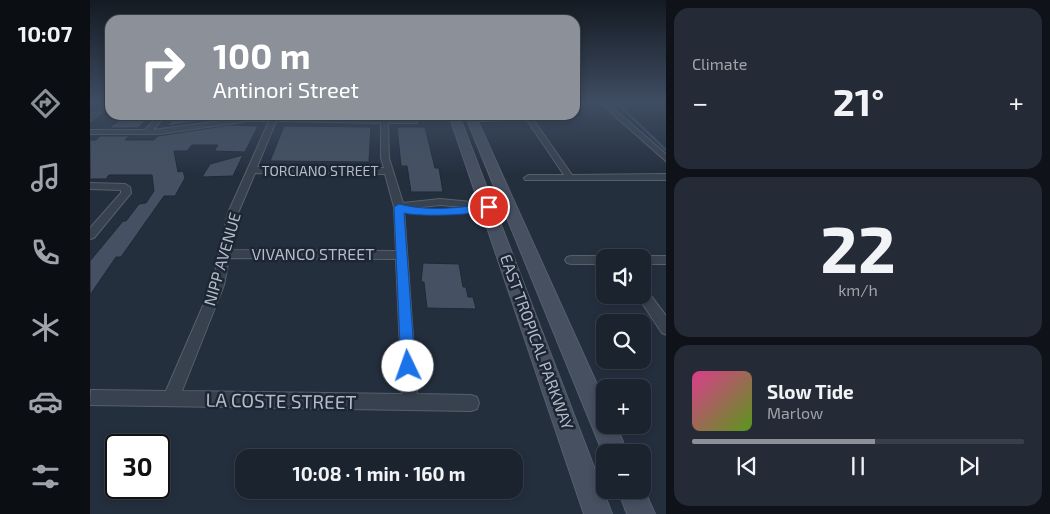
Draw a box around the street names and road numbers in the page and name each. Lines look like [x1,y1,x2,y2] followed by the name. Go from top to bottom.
[261,162,379,179] street label: TORCIANO STREET
[199,210,244,308] street label: NIPP AVENUE
[252,244,374,263] street label: VIVANCO STREET
[497,252,578,432] street label: EAST TROPICAL PARKWAY
[205,388,357,413] street label: LA COSTE STREET

